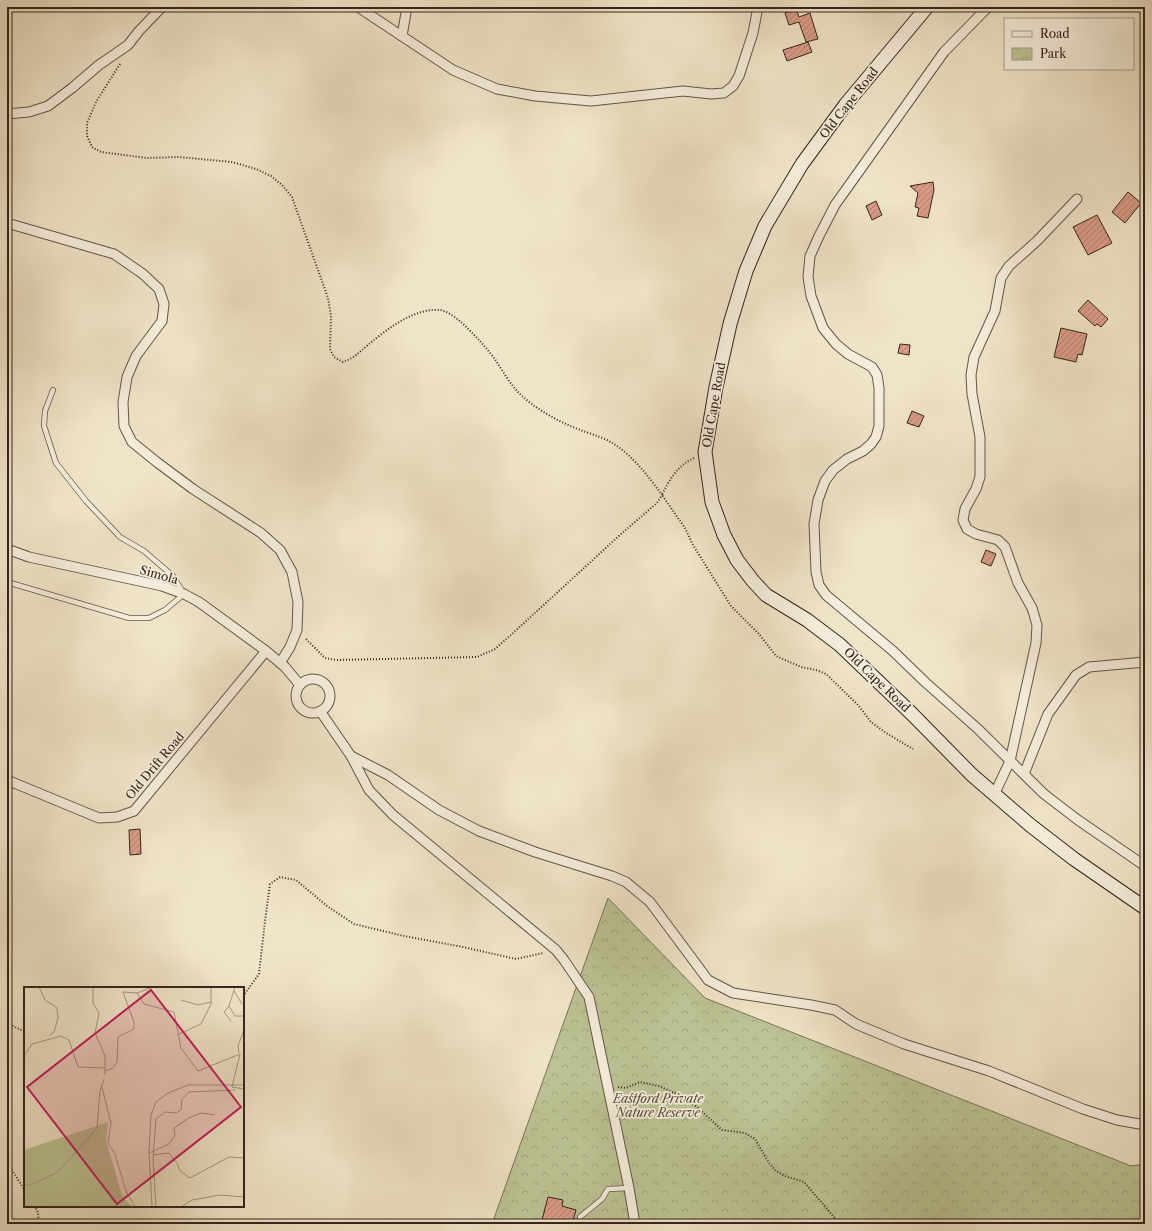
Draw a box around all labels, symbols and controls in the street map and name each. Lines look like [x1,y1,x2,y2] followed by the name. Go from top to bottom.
[1004,18,1134,70] legend
[1040,26,1070,41] text: Road
[1040,46,1067,61] text: Park
[816,63,882,141] street label: Old Cape Road
[699,360,729,449] street label: Old Cape Road
[138,562,181,587] street label: Simola
[841,644,914,716] street label: Old Cape Road
[122,728,188,802] street label: Old Drift Road
[24,987,244,1207] inset map
[612,1091,704,1120] park label: Eastford Private Nature Reserve

